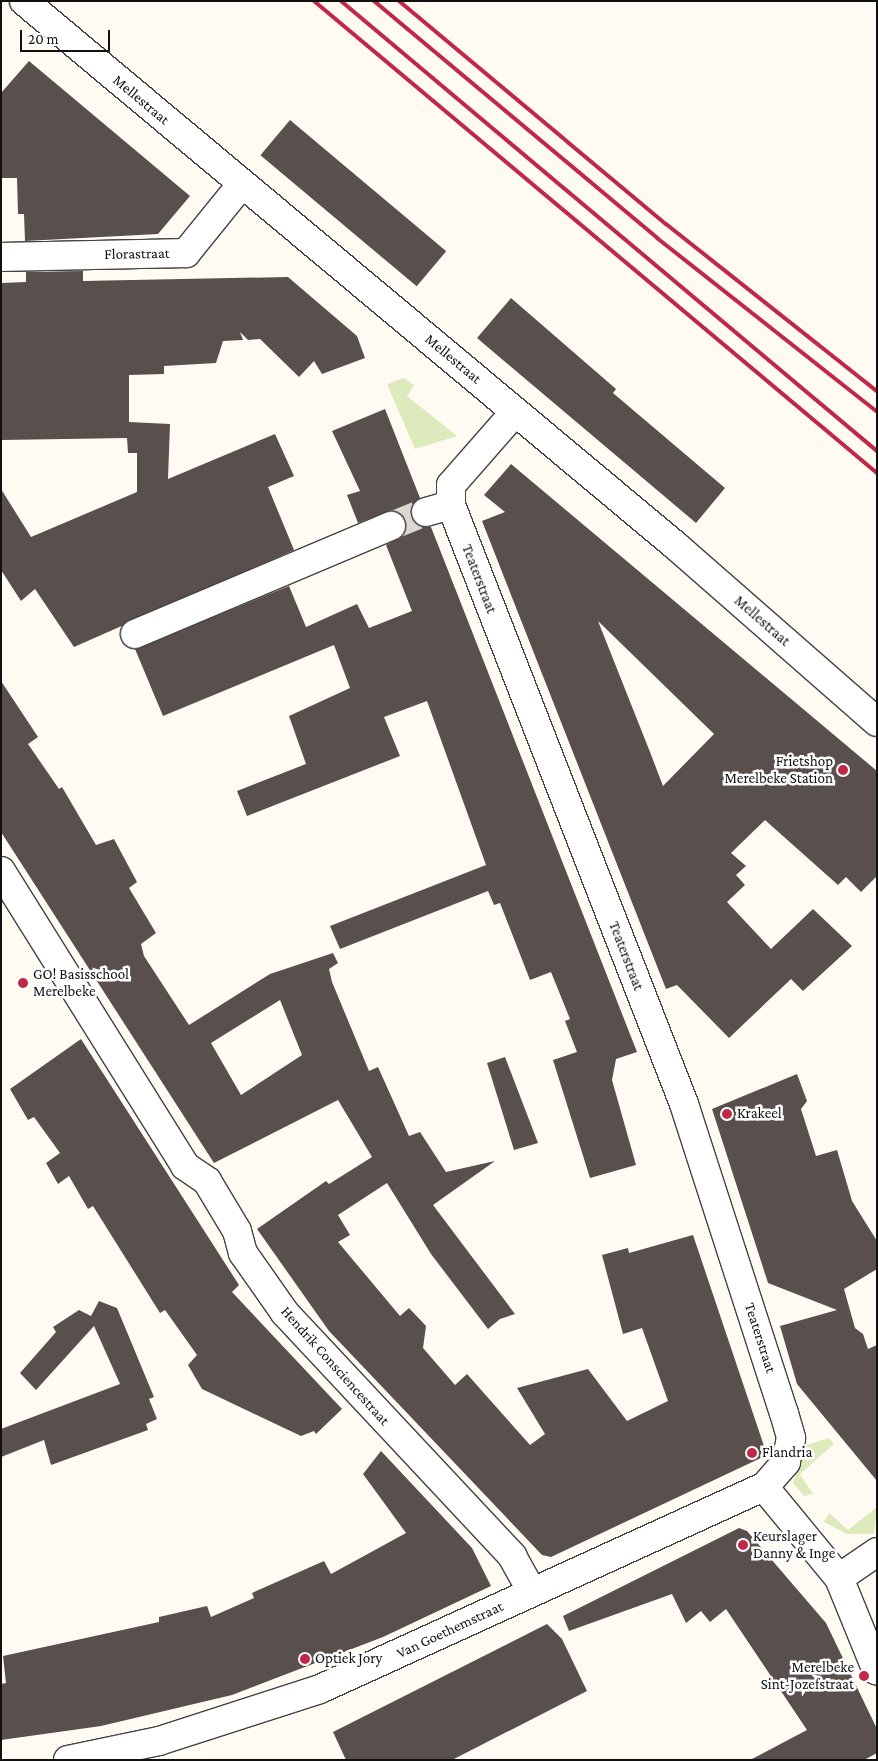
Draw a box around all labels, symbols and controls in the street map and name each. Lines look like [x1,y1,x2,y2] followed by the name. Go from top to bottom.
[22,20,112,52] scale bar
[28,31,59,47] text: 20 m
[109,71,173,129] street label: Mellestraat
[104,244,170,264] street label: Florastraat
[421,330,485,388] street label: Mellestraat
[458,542,500,616] street label: Teaterstraat
[730,592,794,650] street label: Mellestraat
[724,752,833,787] place label: Frietshop Merelbeke Station
[837,764,849,776] marker: Frietshop Merelbeke Station
[605,919,647,993] street label: Teaterstraat
[33,965,129,1000] place label: GO! Basisschool Merelbeke
[17,977,29,989] marker: GO! Basisschool Merelbeke
[737,1105,782,1123] place label: Krakeel
[721,1108,733,1120] marker: Krakeel
[740,1301,780,1375] street label: Teaterstraat
[277,1303,393,1429] street label: Hendrik Consciencestraat
[762,1444,812,1462] place label: Flandria
[746,1447,758,1459] marker: Flandria
[753,1527,835,1562] place label: Keurslager Danny & Inge
[737,1539,749,1551] marker: Keurslager Danny & Inge
[394,1597,506,1663] street label: Van Goethemstraat
[315,1650,383,1668] place label: Optiek Jory
[299,1653,311,1665] marker: Optiek Jory
[761,1658,854,1693] place label: Merelbeke Sint-Jozefstraat
[858,1670,870,1682] marker: Merelbeke Sint-Jozefstraat

